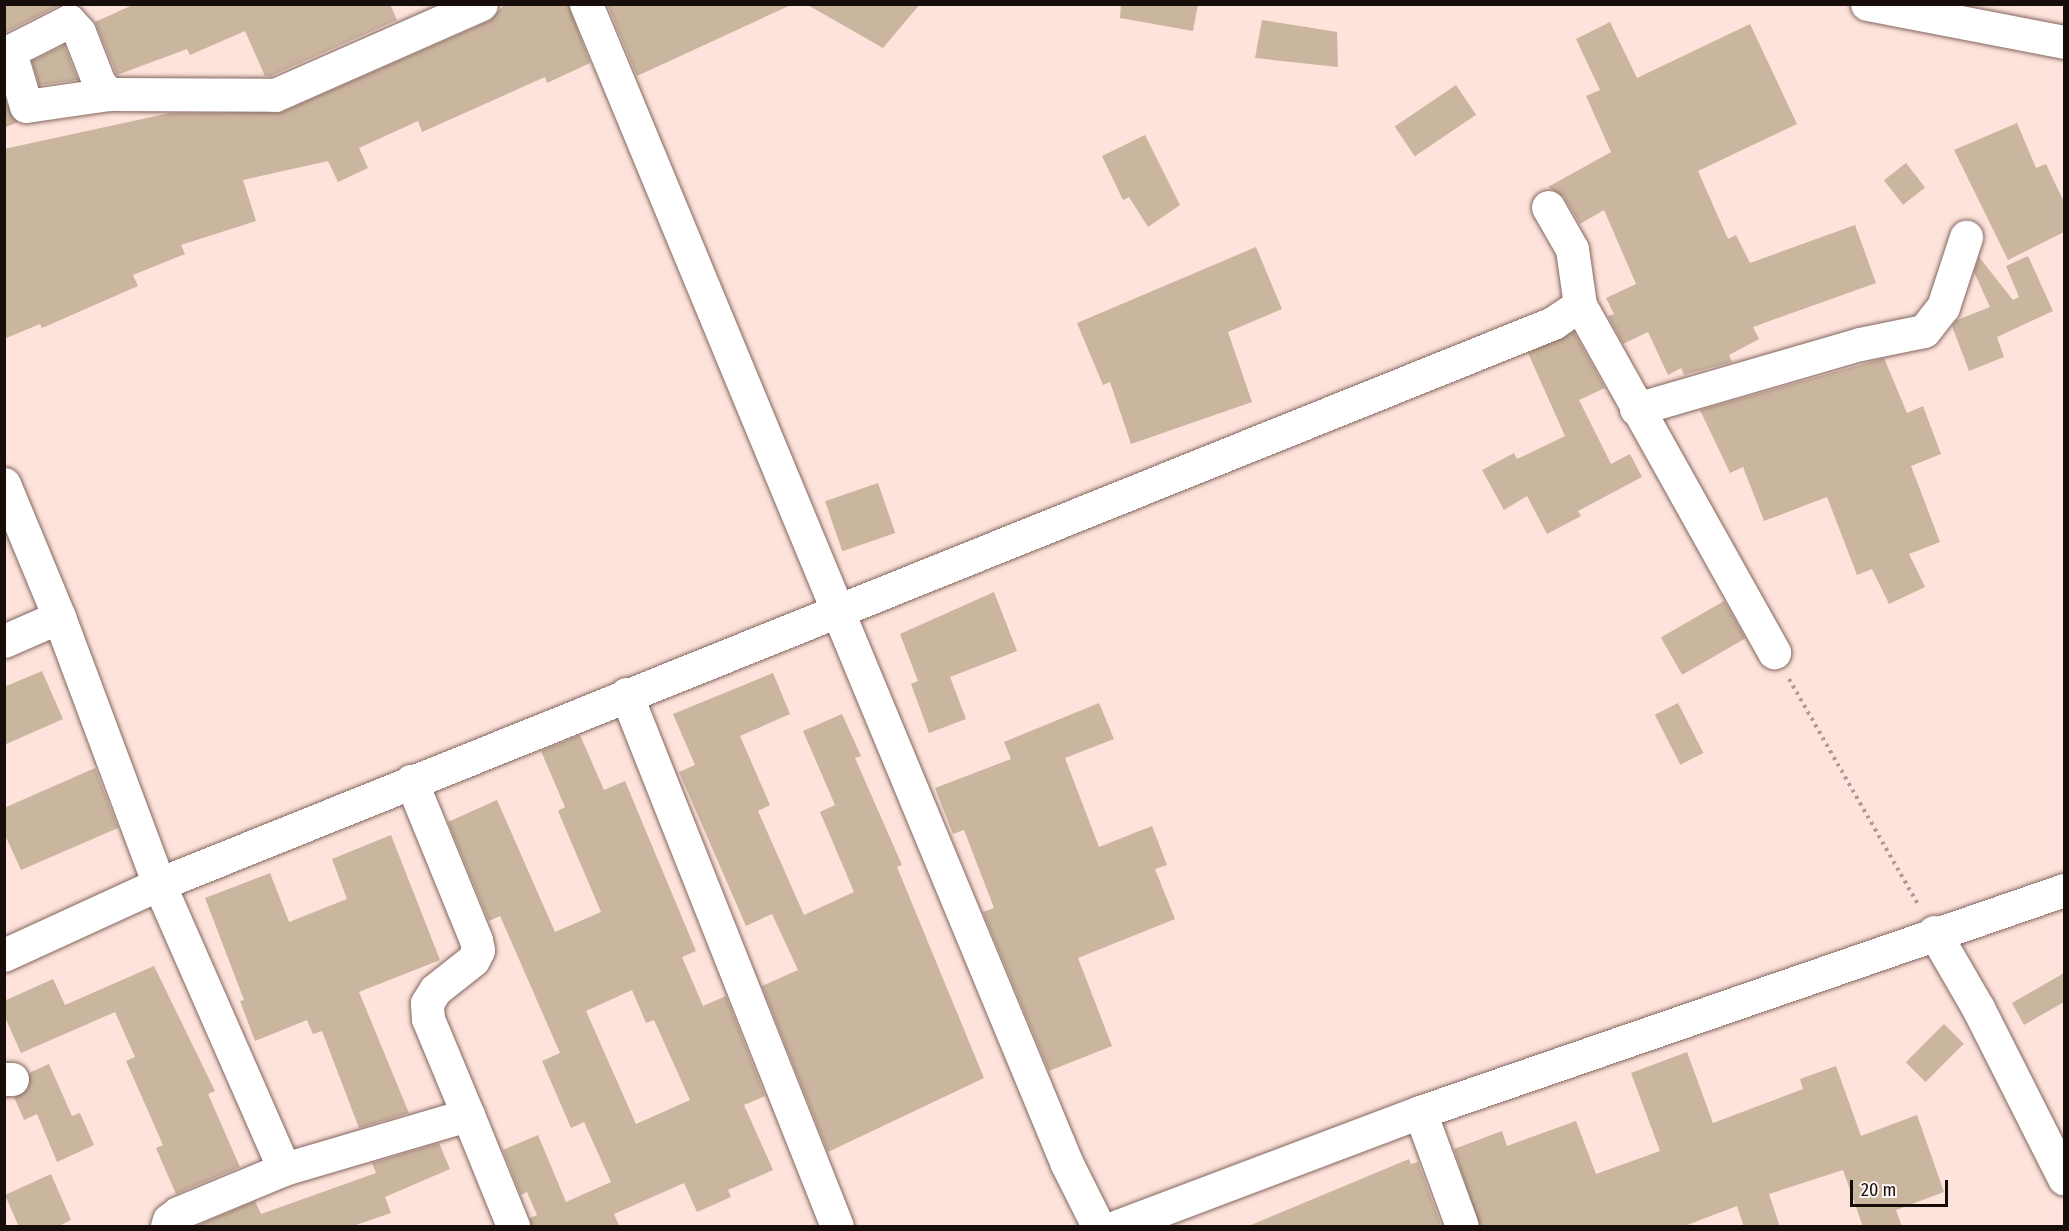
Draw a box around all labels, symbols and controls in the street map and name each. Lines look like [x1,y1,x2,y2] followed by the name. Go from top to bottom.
[1853,1168,1950,1206] scale bar
[1861,1179,1896,1201] text: 20 m

